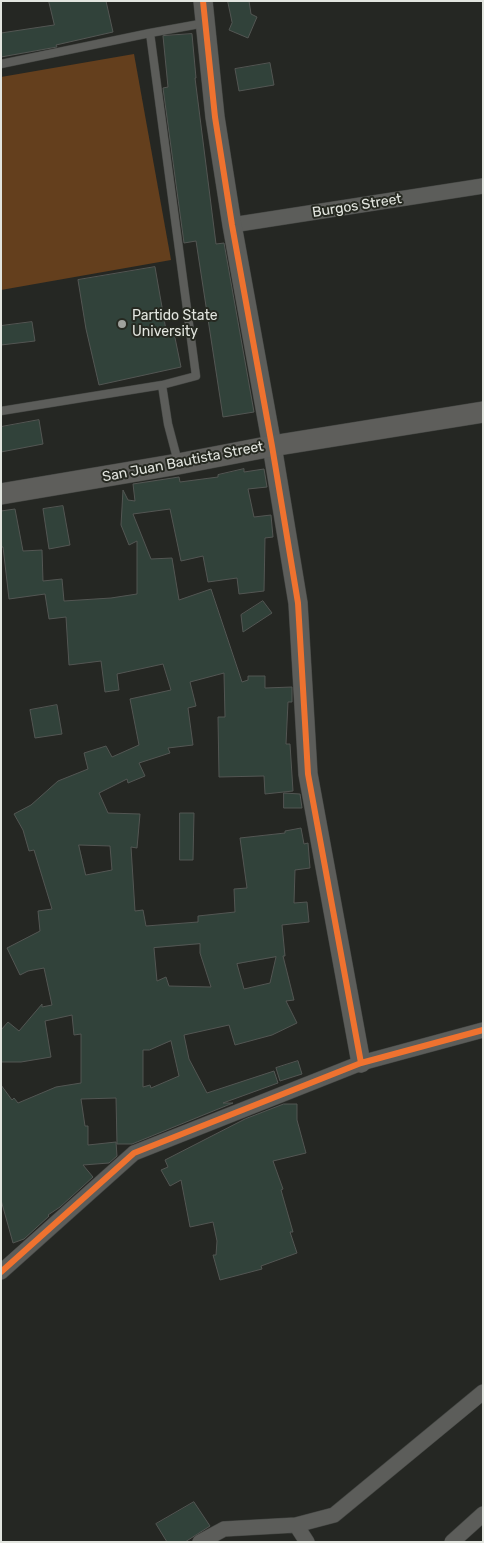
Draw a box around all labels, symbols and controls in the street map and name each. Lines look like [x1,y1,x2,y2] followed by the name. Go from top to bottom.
[311,191,403,221] street label: Burgos Street
[132,308,218,341] place label: Partido State University
[116,318,128,330] marker: Partido State University
[101,438,265,486] street label: San Juan Bautista Street

